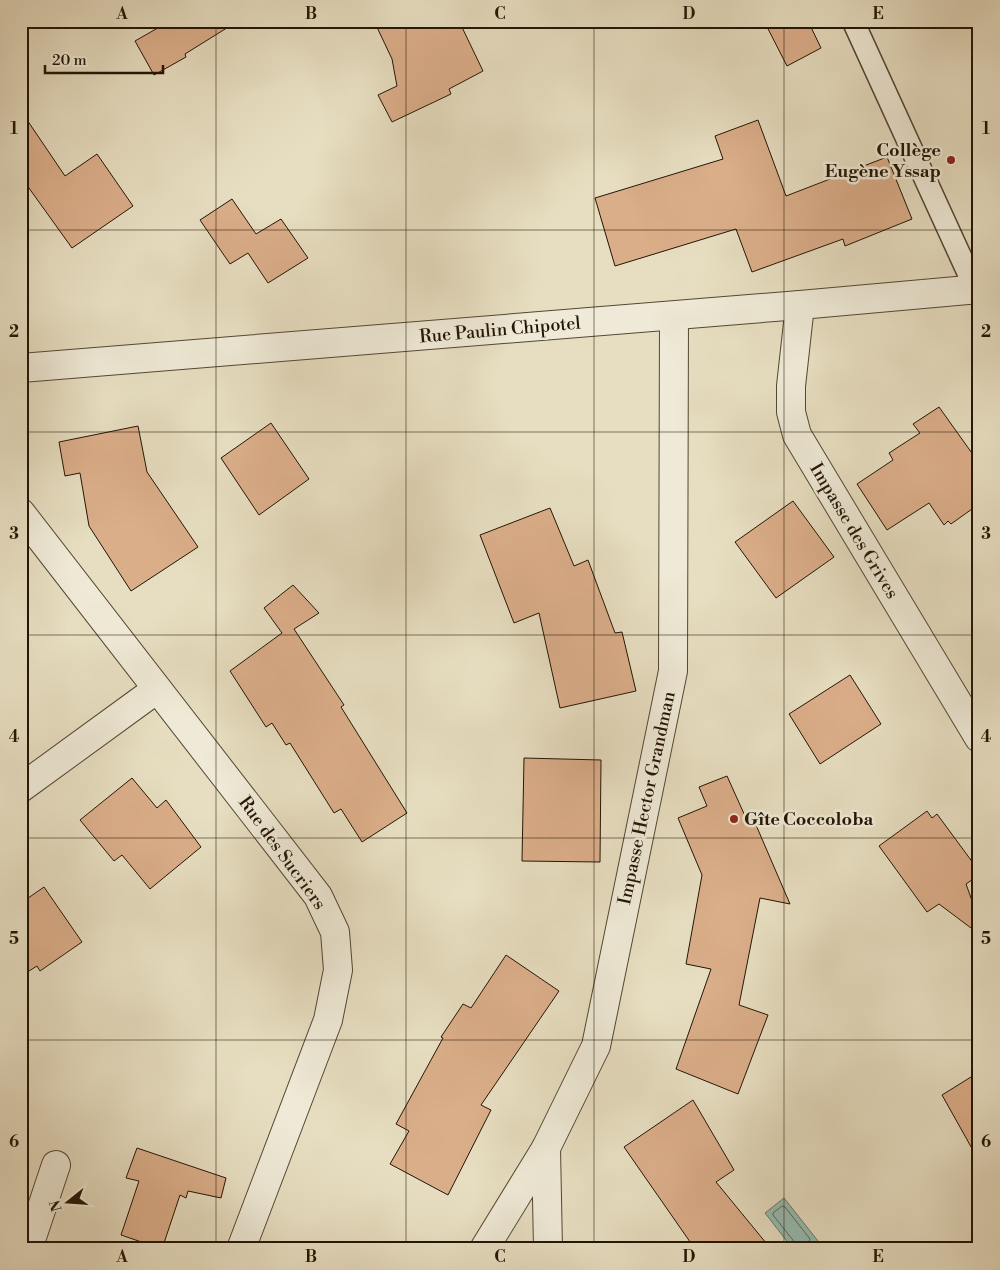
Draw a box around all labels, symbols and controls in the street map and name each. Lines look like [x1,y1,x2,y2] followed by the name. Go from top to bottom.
[115,4,128,24] text: A
[305,4,317,24] text: B
[494,4,506,24] text: C
[683,4,696,24] text: D
[872,4,884,24] text: E
[45,42,162,74] scale bar
[52,51,87,70] text: 20 m
[10,119,18,139] text: 1
[982,119,990,139] text: 1
[825,139,941,183] place label: Collège Eugène Yssap
[945,154,957,166] marker: Collège Eugène Yssap
[418,311,582,349] street label: Rue Paulin Chipotel
[9,322,19,342] text: 2
[981,322,991,342] text: 2
[804,459,904,603] street label: Impasse des Grives
[9,524,19,544] text: 3
[981,524,991,544] text: 3
[613,689,681,907] street label: Impasse Hector Grandman
[9,727,20,747] text: 4
[981,727,992,747] text: 4
[233,792,331,914] street label: Rue des Sucriers
[744,808,873,831] place label: Gîte Coccoloba
[728,813,740,825] marker: Gîte Coccoloba
[9,929,19,949] text: 5
[981,929,991,949] text: 5
[9,1132,19,1152] text: 6
[981,1132,991,1152] text: 6
[42,1178,92,1228] north arrow
[46,1198,67,1213] text: N
[115,1247,128,1267] text: A
[305,1247,317,1267] text: B
[494,1247,506,1267] text: C
[683,1247,696,1267] text: D
[872,1247,884,1267] text: E

